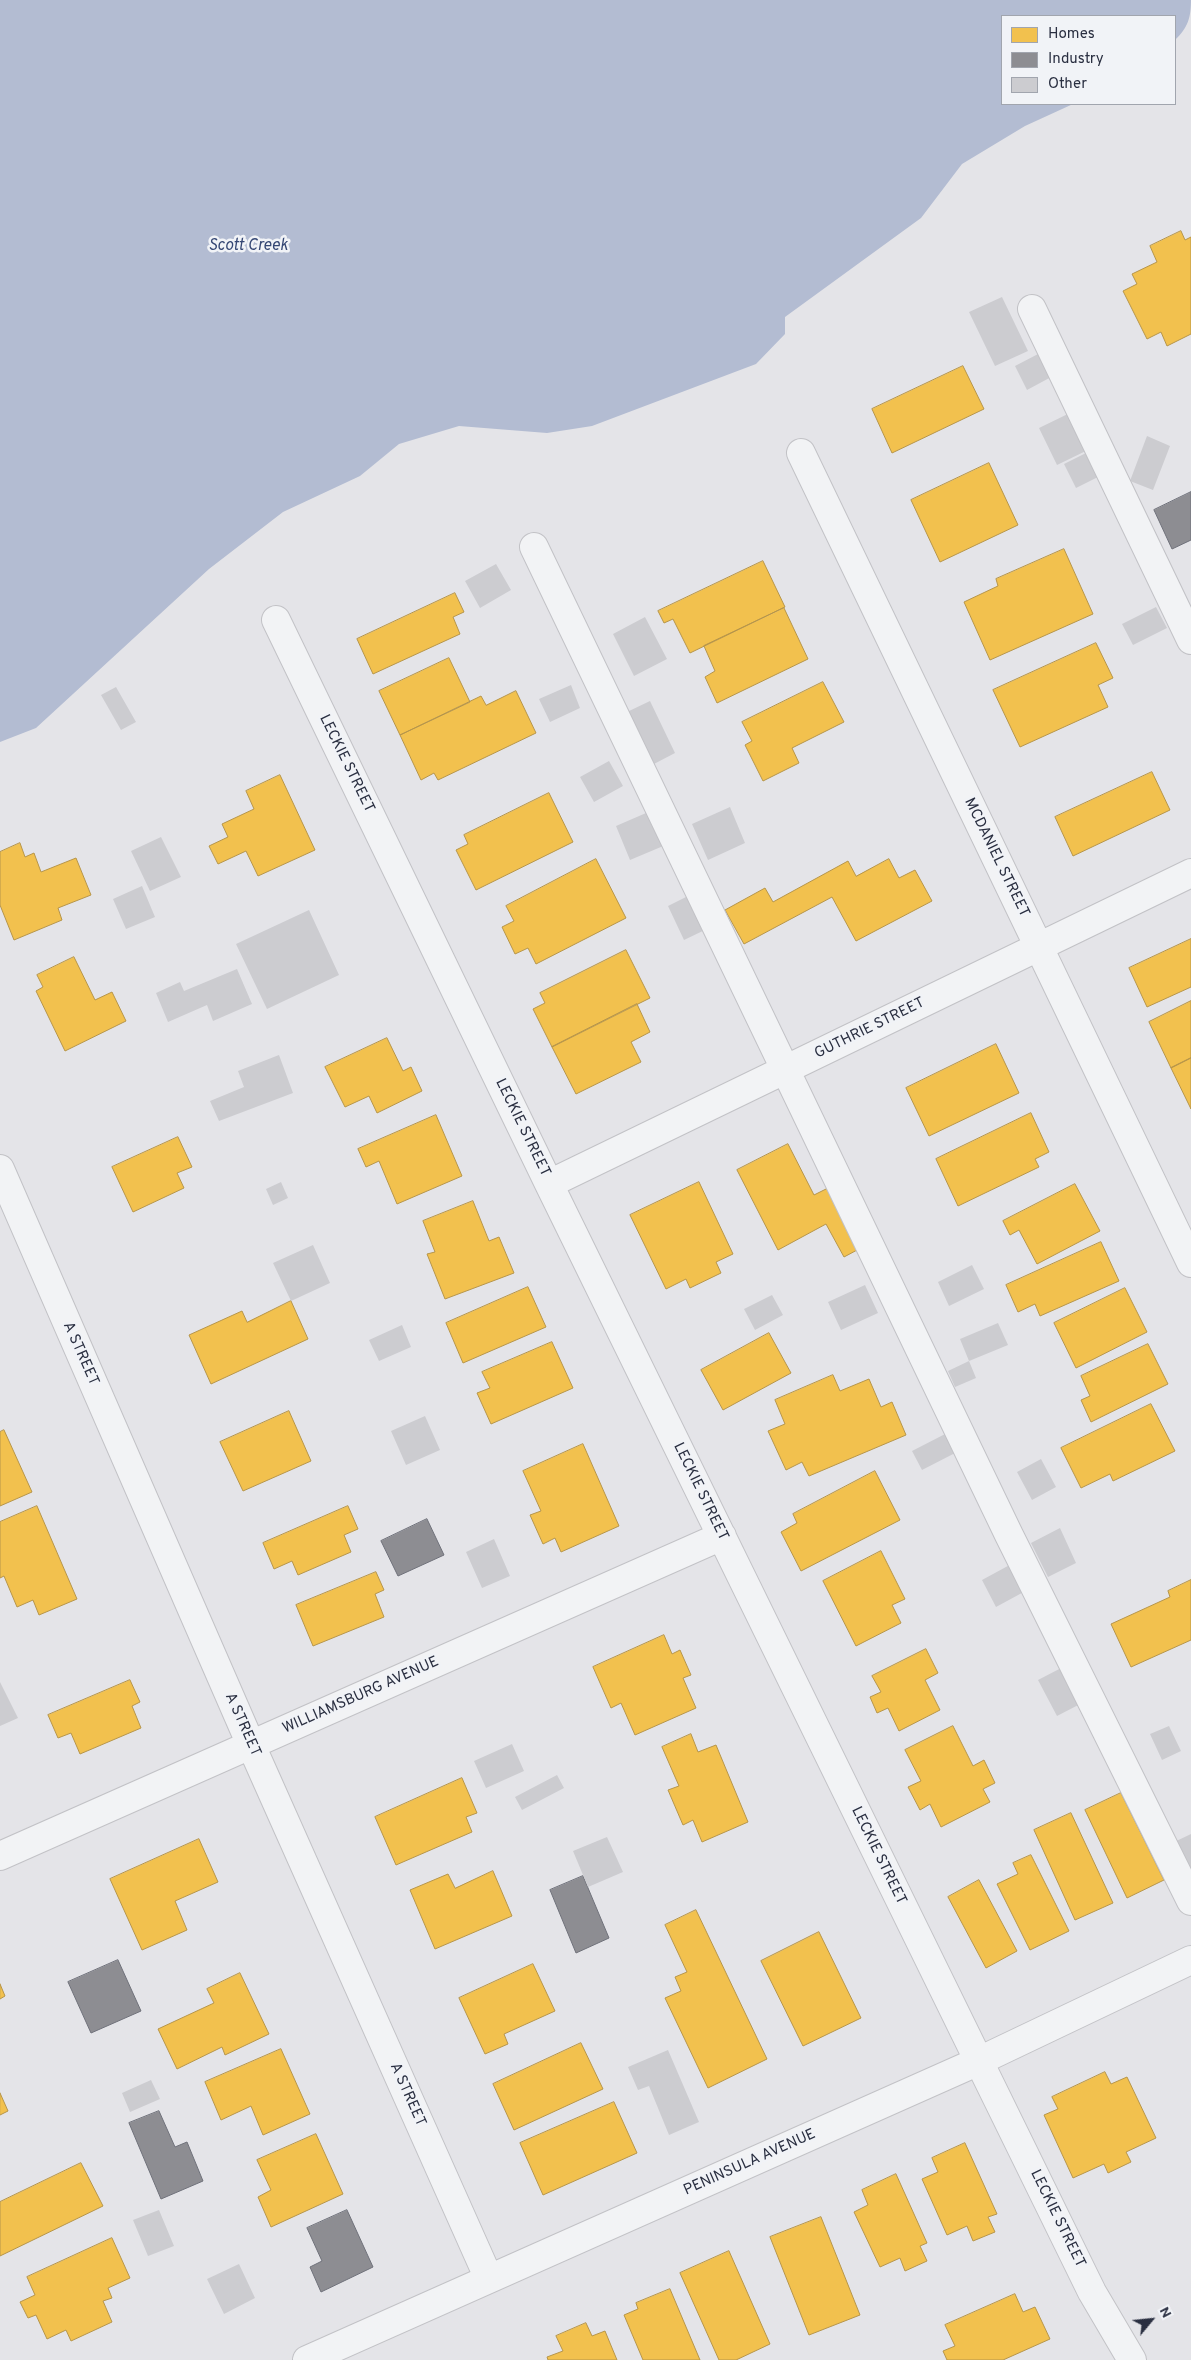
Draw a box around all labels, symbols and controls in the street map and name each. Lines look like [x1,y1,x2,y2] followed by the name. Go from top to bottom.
[1001,15,1176,105] legend
[1048,25,1095,44] text: Homes
[1048,50,1104,69] text: Industry
[1048,75,1087,94] text: Other
[208,237,288,257] water label: Scott Creek
[314,712,378,816] street label: LECKIE STREET
[959,795,1033,921] street label: MCDANIEL STREET
[812,995,928,1063] street label: GUTHRIE STREET
[490,1076,554,1180] street label: LECKIE STREET
[58,1319,102,1389] street label: A STREET
[668,1440,732,1544] street label: LECKIE STREET
[280,1653,442,1739] street label: WILLIAMSBURG AVENUE
[220,1690,264,1760] street label: A STREET
[846,1804,910,1908] street label: LECKIE STREET
[385,2060,429,2130] street label: A STREET
[681,2126,819,2200] street label: PENINSULA AVENUE
[1025,2167,1089,2271] street label: LECKIE STREET
[1126,2295,1176,2345] north arrow
[1155,2304,1175,2321] text: N

